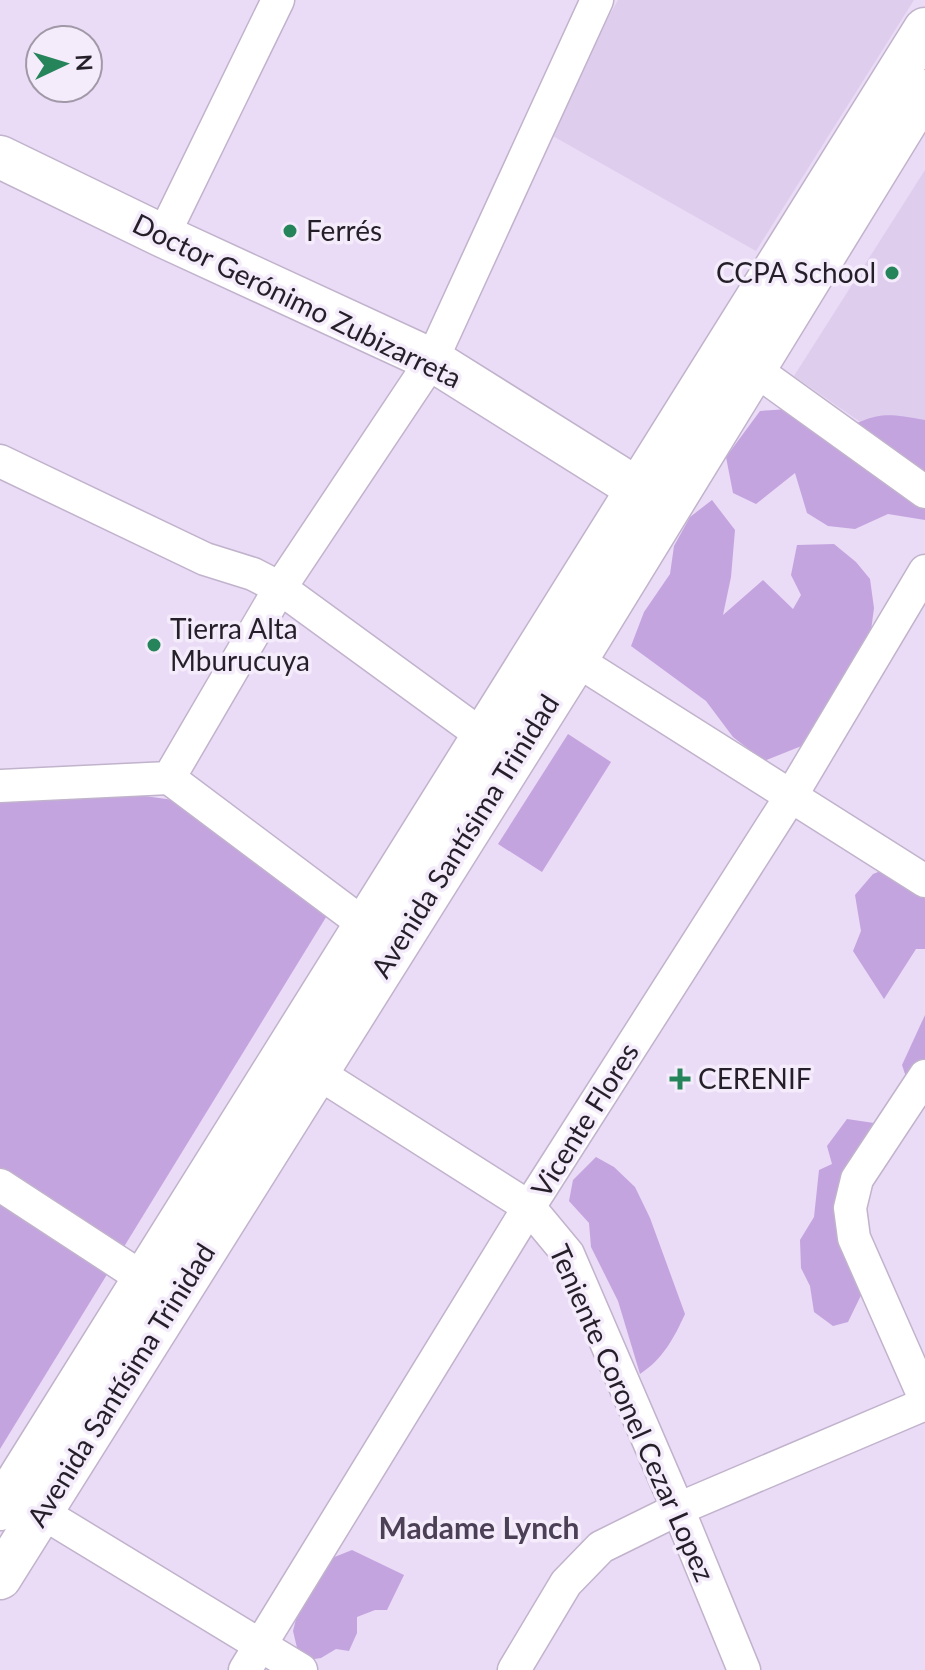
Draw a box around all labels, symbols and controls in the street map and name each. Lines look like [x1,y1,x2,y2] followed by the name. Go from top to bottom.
[24,24,104,104] north arrow
[70,53,99,72] text: N
[128,206,467,395] street label: Doctor Gerónimo Zubizarreta
[306,213,382,247] place label: Ferrés
[281,222,299,240] marker: Ferrés
[716,255,876,289] place label: CCPA School
[883,264,901,282] marker: CCPA School
[170,611,310,677] place label: Tierra Alta Mburucuya
[145,636,163,654] marker: Tierra Alta Mburucuya
[363,688,565,983] street label: Avenida Santísima Trinidad
[523,1036,645,1203] street label: Vicente Flores
[698,1061,812,1095] place label: CERENIF
[669,1068,691,1090] marker: CERENIF
[19,1237,221,1532] street label: Avenida Santísima Trinidad
[543,1239,723,1586] street label: Teniente Coronel Cezar Lopez
[379,1509,579,1545] district label: Madame Lynch

